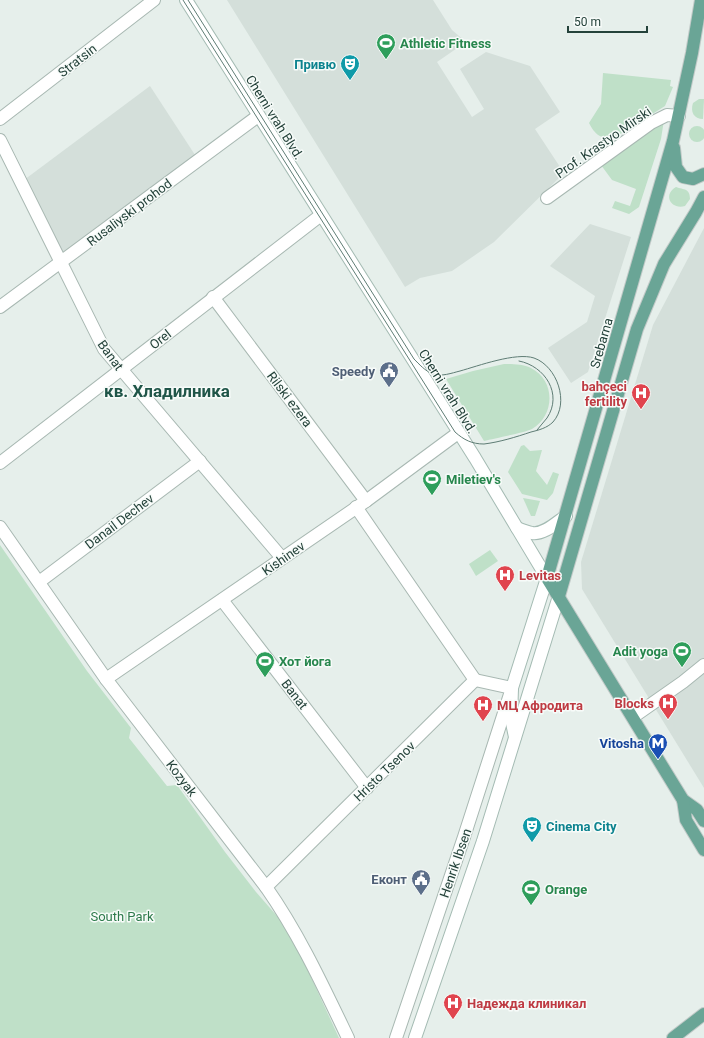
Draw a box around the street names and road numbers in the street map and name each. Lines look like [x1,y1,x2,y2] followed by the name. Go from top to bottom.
[55,41,99,80] street label: Stratsin
[243,72,307,162] street label: Cherni vrah Blvd.
[553,104,654,181] street label: Prof. Krastyo Mirski
[84,176,175,249] street label: Rusaliyski prohod
[587,316,616,370] street label: Srebarna
[147,326,174,352] street label: Orel
[95,337,127,373] street label: Banat
[416,346,480,436] street label: Cherni vrah Blvd.
[264,369,315,430] street label: Rilski ezera
[82,490,157,552] street label: Danail Dechev
[259,538,308,579] street label: Kishinev
[278,676,311,712] street label: Banat
[351,738,419,804] street label: Hristo Tsenov
[163,757,200,800] street label: Kozyak
[437,827,474,900] street label: Henrik Ibsen

